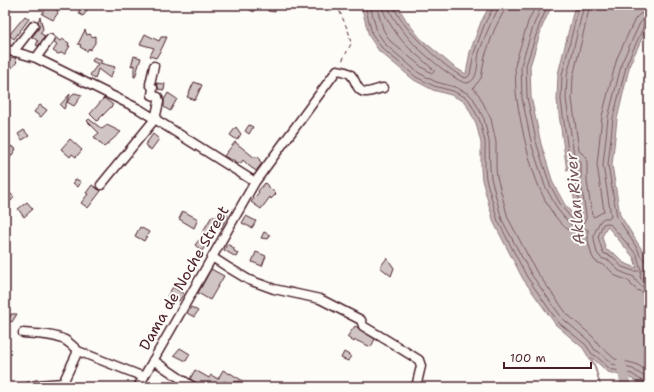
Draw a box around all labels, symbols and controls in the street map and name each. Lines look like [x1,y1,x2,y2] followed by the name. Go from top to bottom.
[561,152,589,246] water label: Aklan River
[134,202,234,354] street label: Dama de Noche Street
[504,344,591,370] scale bar
[510,350,546,366] text: 100 m

